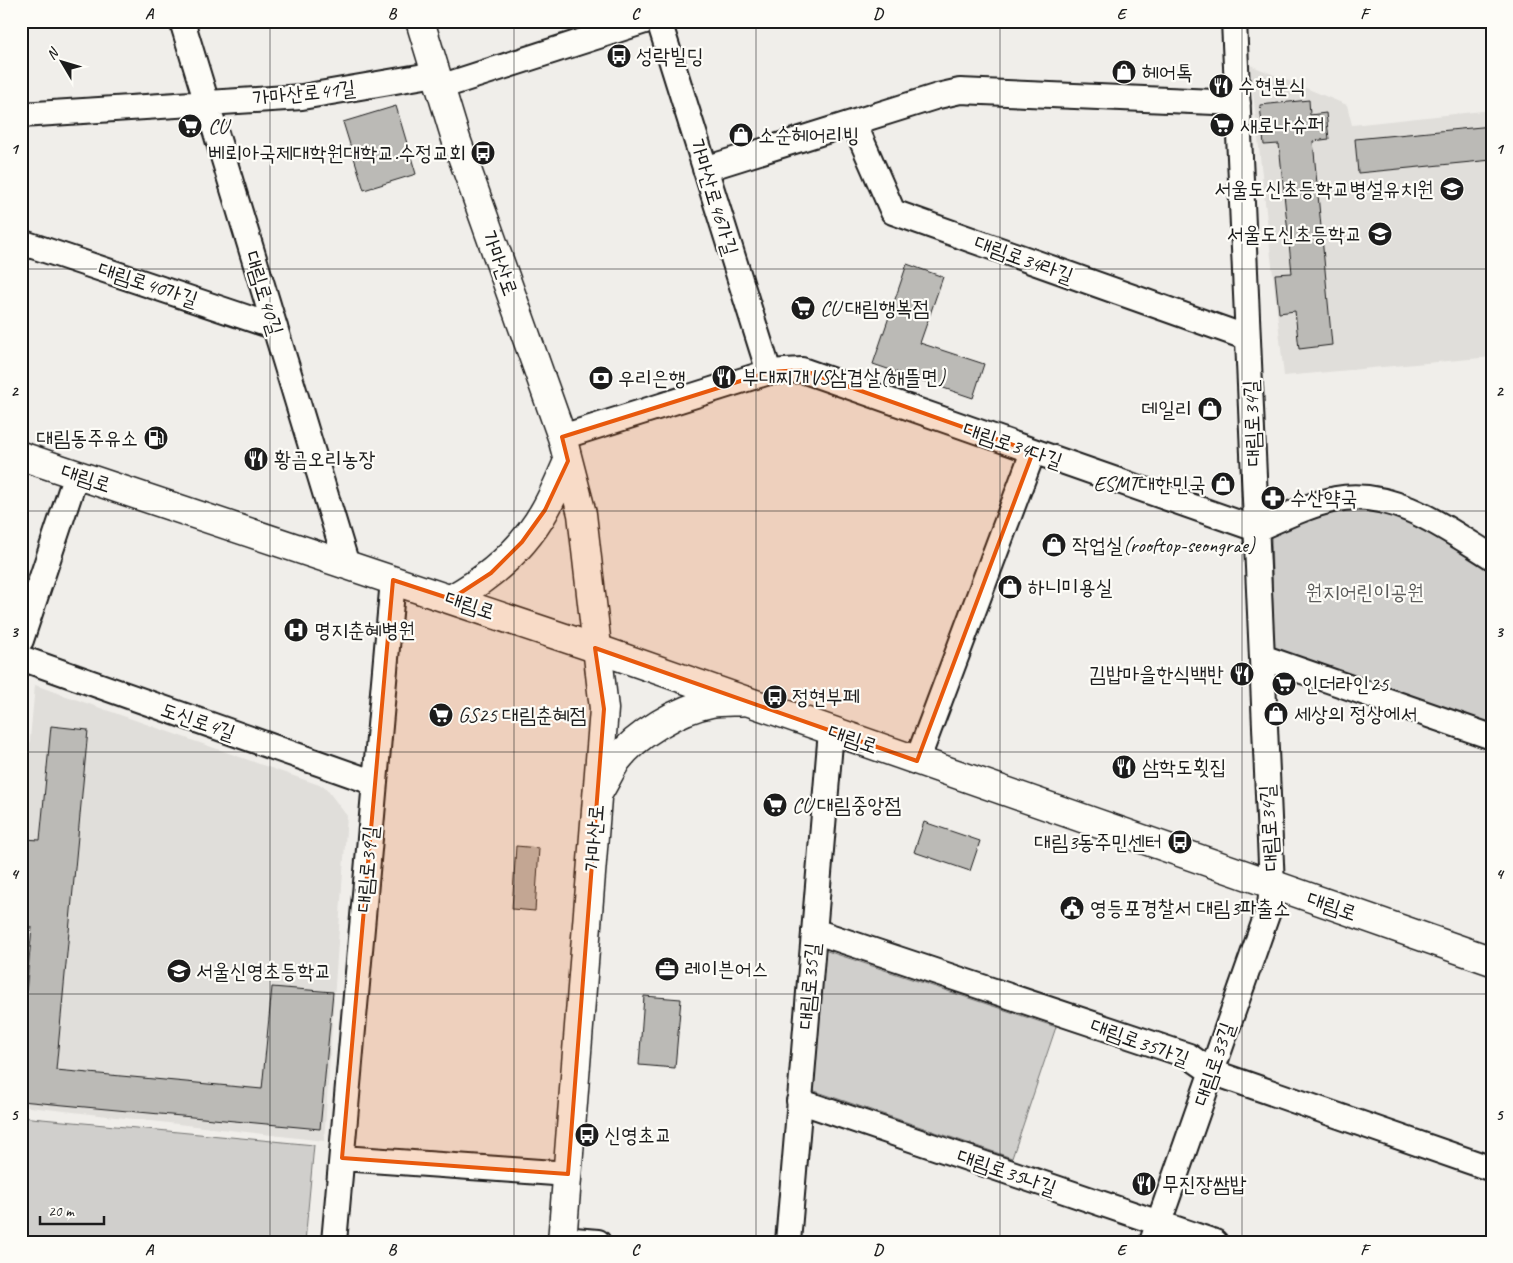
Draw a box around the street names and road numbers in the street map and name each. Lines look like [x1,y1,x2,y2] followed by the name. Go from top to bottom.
[251,75,357,111] street label: 가마산로41길
[684,136,744,258] street label: 가마산로46가길
[476,227,524,299] street label: 가마산로
[971,229,1077,289] street label: 대림로34라길
[239,248,289,338] street label: 대림로40길
[95,256,201,312] street label: 대림로40가길
[1237,379,1267,467] street label: 대림로34길
[960,416,1066,474] street label: 대림로34다길
[58,458,114,498] street label: 대림로
[442,585,498,625] street label: 대림로
[157,696,239,746] street label: 도신로4길
[825,718,881,760] street label: 대림로
[1254,784,1284,872] street label: 대림로34길
[579,803,609,873] street label: 가마산로
[350,825,384,913] street label: 대림로39길
[1304,885,1360,927] street label: 대림로
[792,942,826,1030] street label: 대림로35길
[1087,1012,1193,1072] street label: 대림로35가길
[1188,1019,1240,1109] street label: 대림로33길
[954,1143,1060,1201] street label: 대림로35나길

